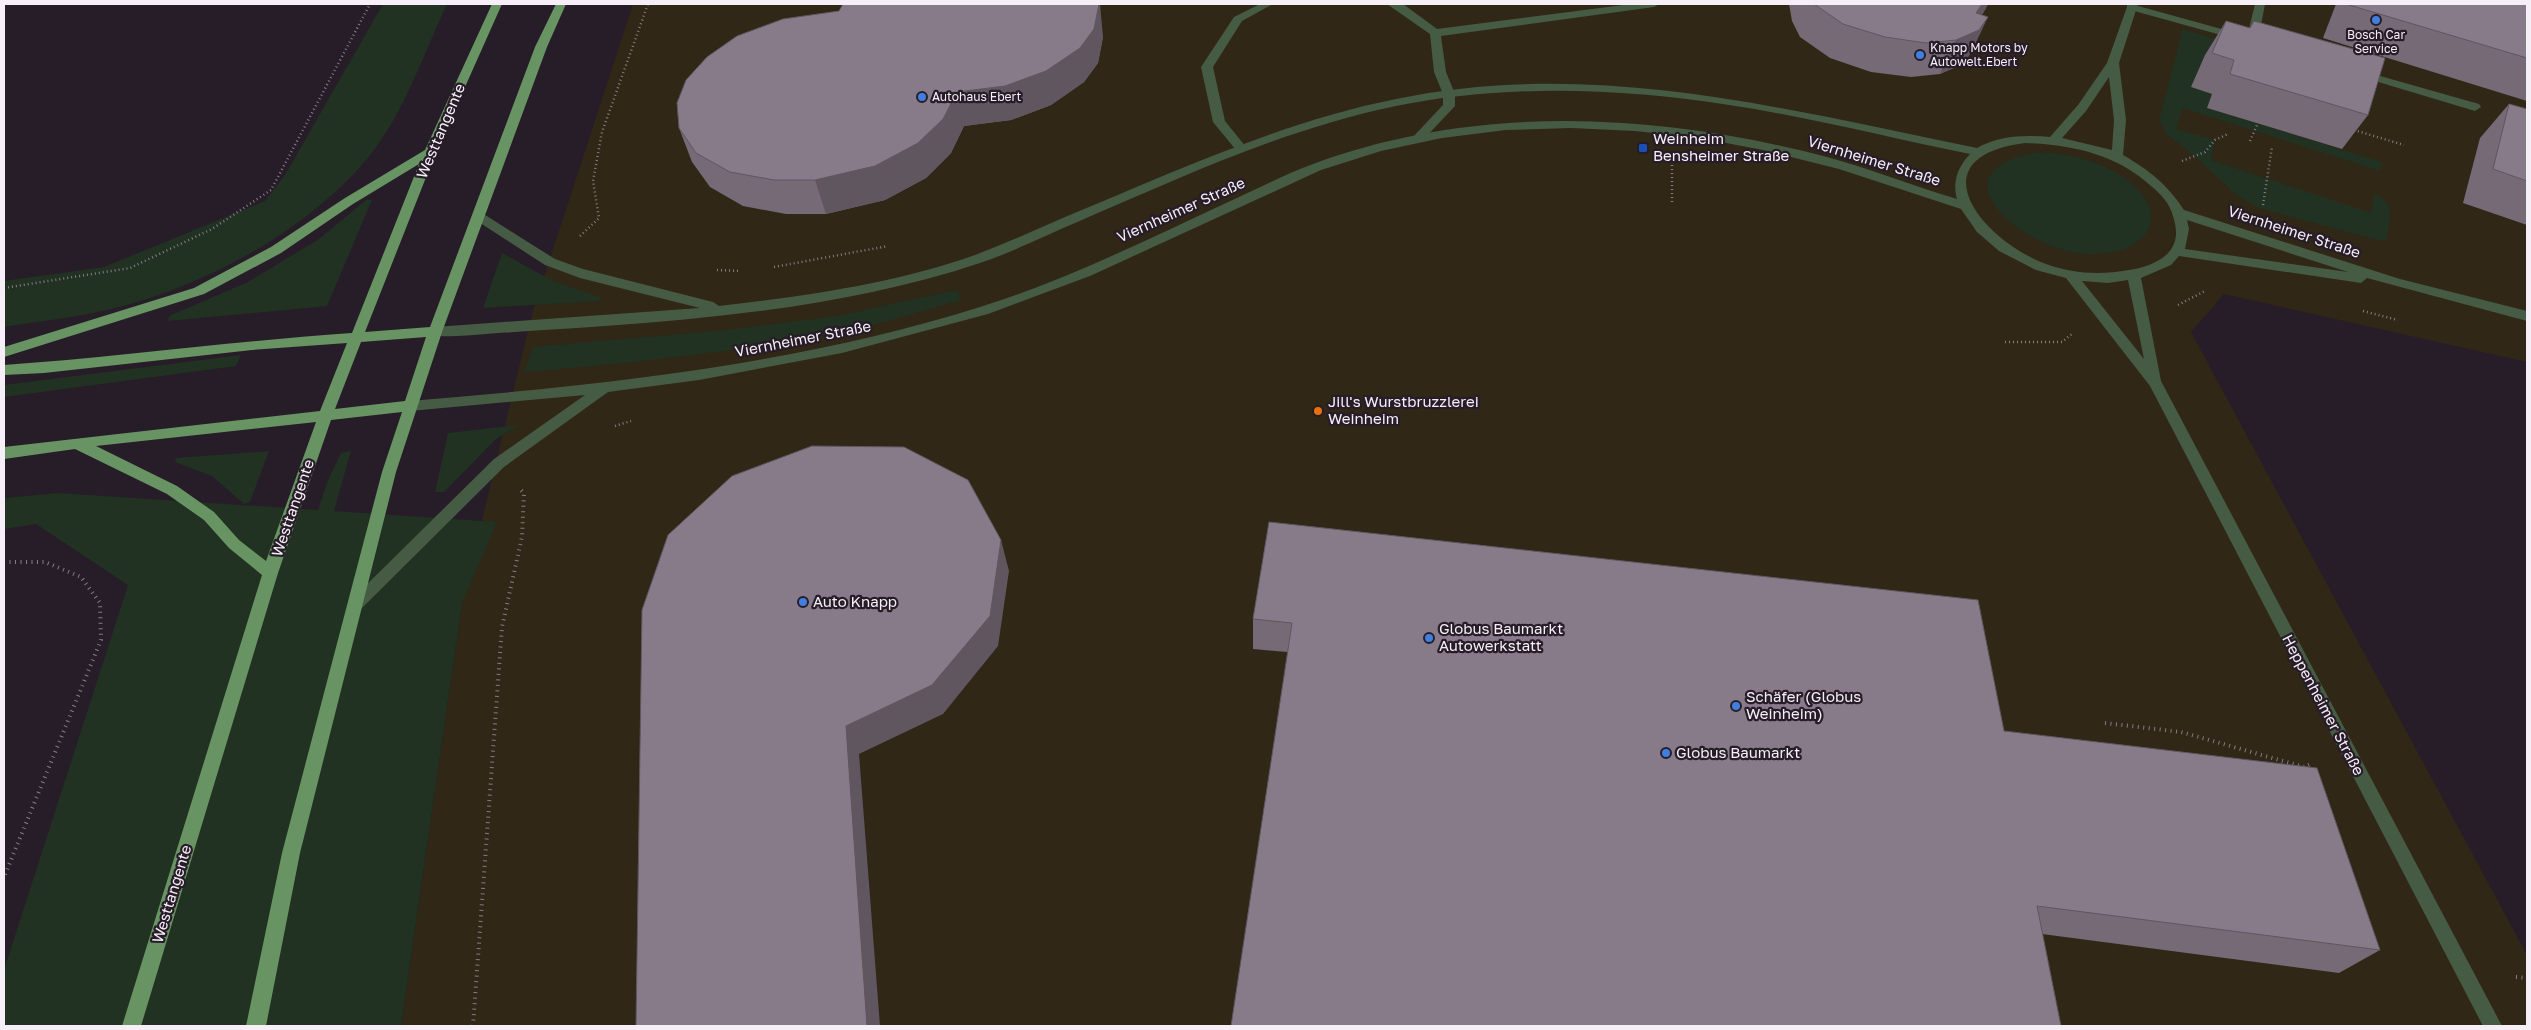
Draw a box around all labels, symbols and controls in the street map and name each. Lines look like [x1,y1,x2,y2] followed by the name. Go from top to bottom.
[2370,14,2382,26] marker: Bosch Car Service
[2347,27,2405,56] place label: Bosch Car Service
[1930,40,2028,69] place label: Knapp Motors by Autowelt.Ebert
[1914,49,1926,61] marker: Knapp Motors by Autowelt.Ebert
[412,80,468,181] street label: Westtangente
[932,89,1021,104] place label: Autohaus Ebert
[916,91,928,103] marker: Autohaus Ebert
[1653,129,1790,164] place label: Weinheim Bensheimer Straße
[1806,131,1943,189] street label: Viernheimer Straße
[1637,142,1649,154] marker: Weinheim Bensheimer Straße
[1114,173,1248,245] street label: Viernheimer Straße
[2226,201,2363,261] street label: Viernheimer Straße
[733,316,873,360] street label: Viernheimer Straße
[1328,392,1479,427] place label: Jill's Wurstbruzzlerei Weinheim
[1312,405,1324,417] marker: Jill's Wurstbruzzlerei Weinheim
[267,456,317,559] street label: Westtangente
[813,592,897,610] place label: Auto Knapp
[797,596,809,608] marker: Auto Knapp
[1439,619,1563,654] place label: Globus Baumarkt Autowerkstatt
[2279,631,2369,778] street label: Heppenheimer Straße
[1423,632,1435,644] marker: Globus Baumarkt Autowerkstatt
[1746,687,1861,722] place label: Schäfer (Globus Weinheim)
[1730,700,1742,712] marker: Schäfer (Globus Weinheim)
[1676,743,1800,761] place label: Globus Baumarkt
[1660,747,1672,759] marker: Globus Baumarkt
[148,842,195,945] street label: Westtangente

